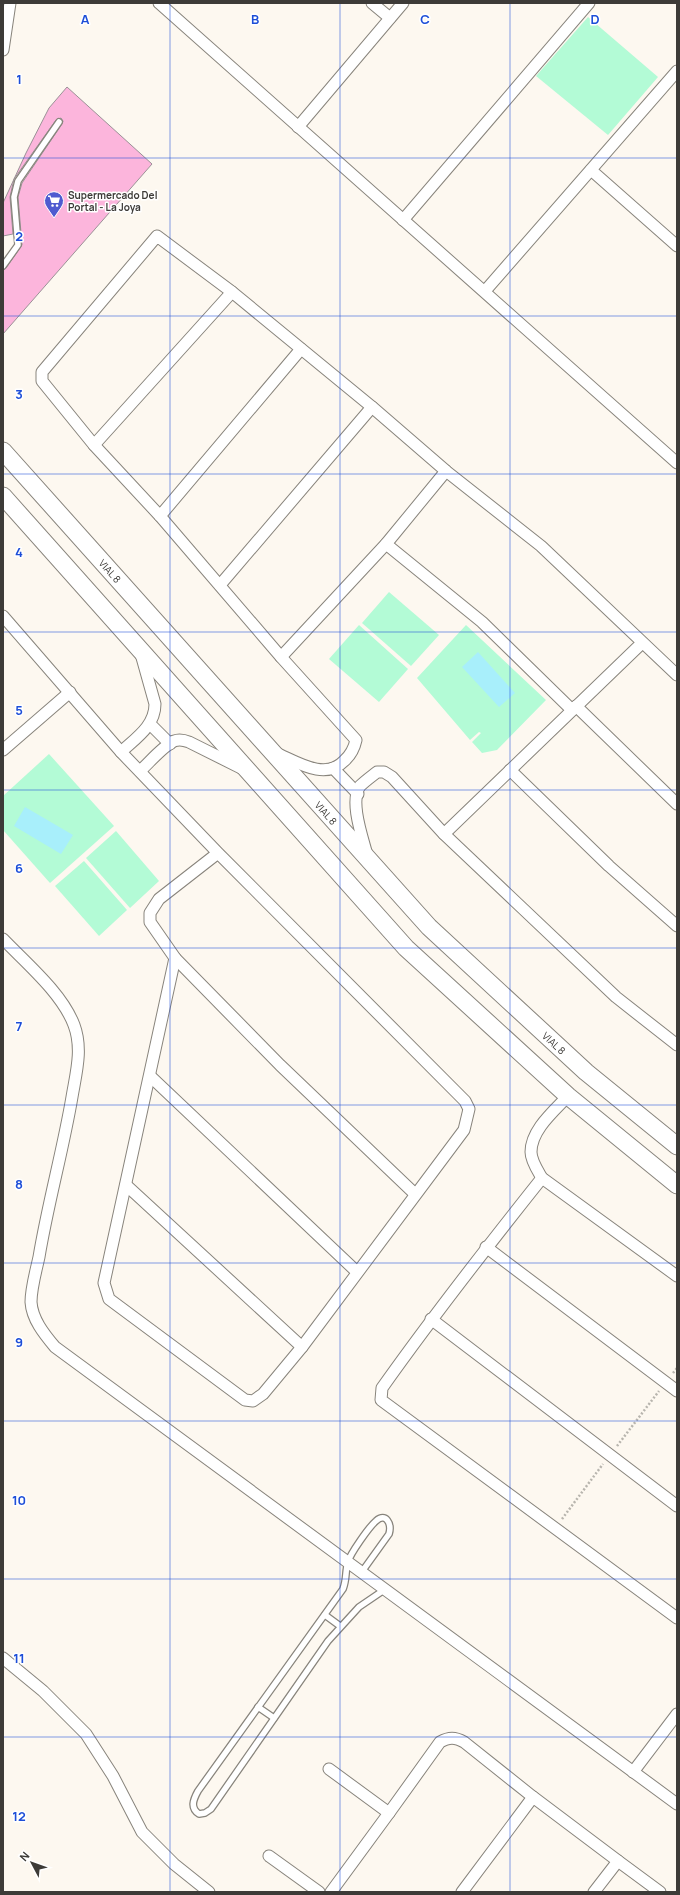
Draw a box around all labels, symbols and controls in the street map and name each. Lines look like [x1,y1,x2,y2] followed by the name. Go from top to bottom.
[81,10,90,28] text: A
[251,10,259,28] text: B
[420,10,430,28] text: C
[590,10,600,28] text: D
[16,70,22,88] text: 1
[68,188,157,214] place label: Supermercado Del Portal - La Joya
[43,190,65,218] supermarket icon: Supermercado Del Portal - La Joya
[15,227,23,245] text: 2
[15,385,23,403] text: 3
[15,543,23,561] text: 4
[96,556,124,586] street label: VIAL 8
[15,701,23,719] text: 5
[312,798,340,828] street label: VIAL 8
[15,859,23,877] text: 6
[16,1017,23,1035] text: 7
[539,1029,569,1057] street label: VIAL 8
[15,1175,23,1193] text: 8
[15,1333,23,1351] text: 9
[12,1491,26,1509] text: 10
[13,1649,25,1667] text: 11
[12,1807,26,1825] text: 12
[12,1843,52,1883] north arrow
[16,1848,32,1864] text: N

